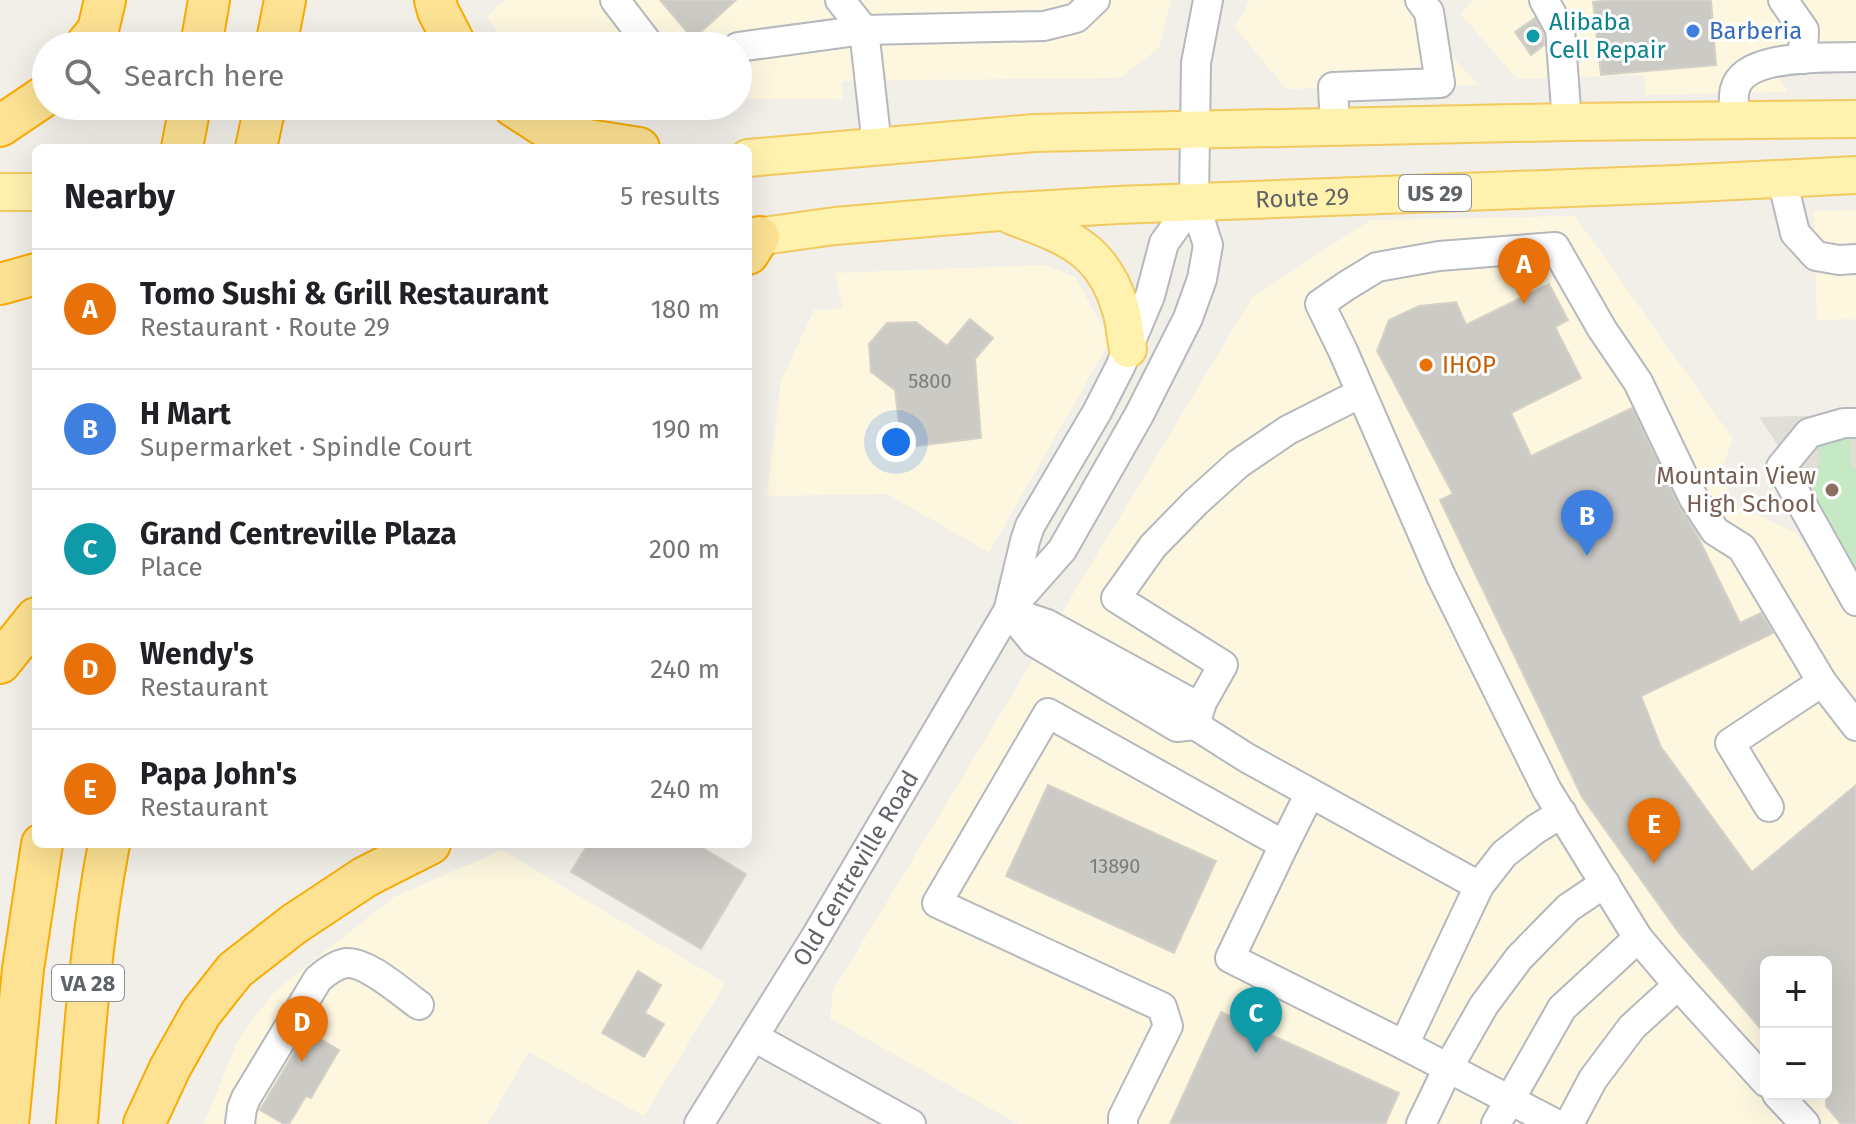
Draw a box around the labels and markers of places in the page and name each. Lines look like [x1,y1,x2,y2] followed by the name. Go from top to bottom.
[1549,8,1667,64] place label: Alibaba Cell Repair
[1709,17,1802,45] place label: Barberia
[1684,22,1702,40] marker: Barberia
[1524,27,1542,45] marker: Alibaba Cell Repair
[1498,238,1550,304] pin: A
[1442,351,1496,379] place label: IHOP
[1417,356,1435,374] marker: IHOP
[1656,462,1816,518] place label: Mountain View High School
[1823,481,1841,499] marker: Mountain View High School
[1561,490,1613,556] pin: B
[1628,798,1680,864] pin: E
[1230,987,1282,1053] pin: C
[276,996,328,1062] pin: D

